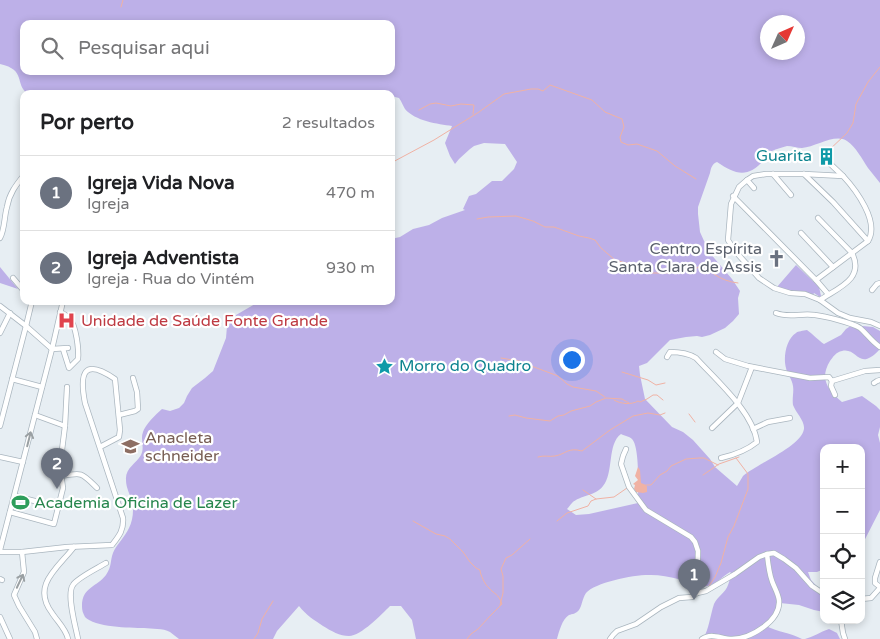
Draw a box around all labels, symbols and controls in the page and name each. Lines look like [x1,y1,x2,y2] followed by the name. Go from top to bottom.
[760,15,805,60] north arrow
[20,20,395,75] search box
[38,34,66,62] icon: search
[78,37,210,59] text: Pesquisar aqui
[40,110,134,135] text: Por perto
[282,113,375,133] text: 2 resultados
[756,146,812,166] place label: Guarita
[816,146,836,166] building icon: Guarita
[87,172,235,194] text: Igreja Vida Nova
[51,183,61,203] text: 1
[326,183,375,203] text: 470 m
[87,194,129,214] text: Igreja
[609,239,762,277] place label: Centro Espírita Santa Clara de Assis
[87,247,239,269] text: Igreja Adventista
[766,248,786,268] church icon: Centro Espírita Santa Clara de Assis
[51,258,61,278] text: 2
[326,258,375,278] text: 930 m
[87,269,254,289] text: Igreja · Rua do Vintém
[57,311,77,331] hospital icon: Unidade de Saúde Fonte Grande
[81,311,328,331] place label: Unidade de Saúde Fonte Grande
[559,347,585,373] your location
[375,356,395,376] place icon: Morro do Quadro
[399,356,531,376] place label: Morro do Quadro
[145,428,220,466] place label: Anacleta schneider
[25,432,34,448] one-way arrow
[121,437,141,457] school or university icon: Anacleta schneider
[820,444,865,624] map controls
[820,444,865,489] button: +
[41,448,73,489] pin: 2
[820,489,865,534] button: −
[10,493,30,513] sports icon: Academia Oficina de Lazer
[34,493,238,513] place label: Academia Oficina de Lazer
[820,534,865,579] button: locate
[678,559,710,600] pin: 1
[16,574,25,589] one-way arrow
[820,579,865,624] button: layers

